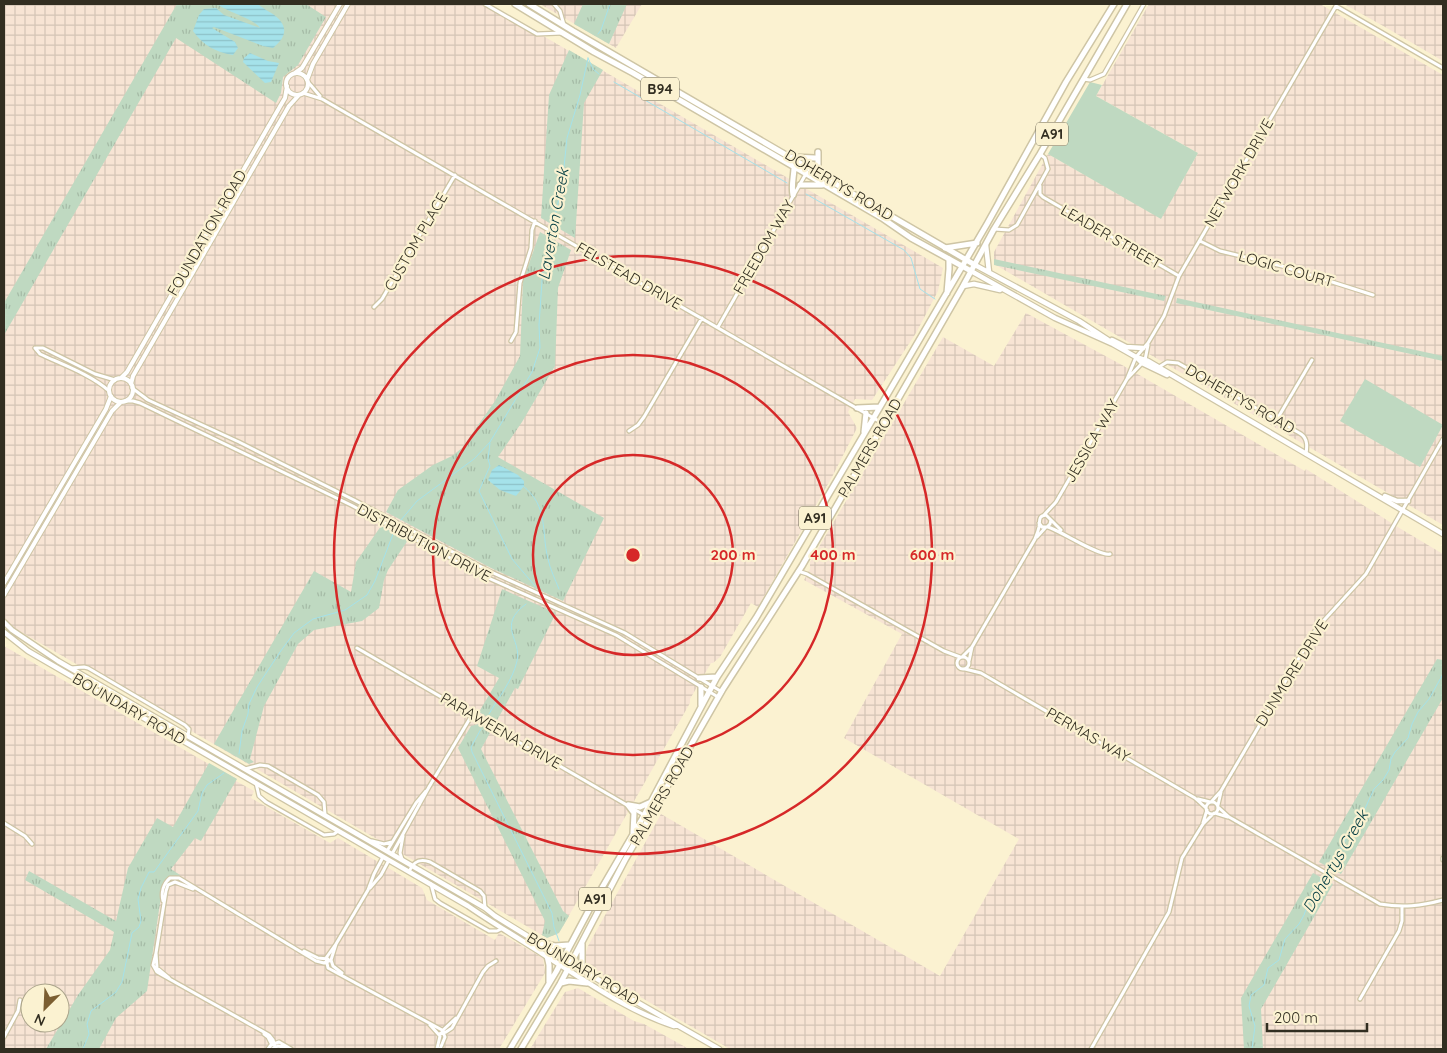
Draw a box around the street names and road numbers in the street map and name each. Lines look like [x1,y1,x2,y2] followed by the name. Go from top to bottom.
[641,78,679,100] road number: B94
[1200,115,1277,230] street label: NETWORK DRIVE
[1036,122,1068,146] road number: A91
[782,145,897,224] street label: DOHERTYS ROAD
[163,166,250,299] street label: FOUNDATION ROAD
[380,189,451,294] street label: CUSTOM PLACE
[729,196,799,297] street label: FREEDOM WAY
[1057,200,1165,273] street label: LEADER STREET
[573,238,685,313] street label: FELSTEAD DRIVE
[1236,246,1336,291] street label: LOGIC COURT
[1182,360,1298,438] street label: DOHERTYS ROAD
[834,395,906,501] street label: PALMERS ROAD
[1060,395,1123,486] street label: JESSICA WAY
[354,499,494,586] street label: DISTRIBUTION DRIVE
[799,506,831,530] road number: A91
[1251,616,1332,730] street label: DUNMORE DRIVE
[69,669,189,749] street label: BOUNDARY ROAD
[437,688,565,773] street label: PARAWEENA DRIVE
[1043,703,1134,767] street label: PERMAS WAY
[626,743,698,849] street label: PALMERS ROAD
[579,888,611,911] road number: A91
[524,928,643,1010] street label: BOUNDARY ROAD

